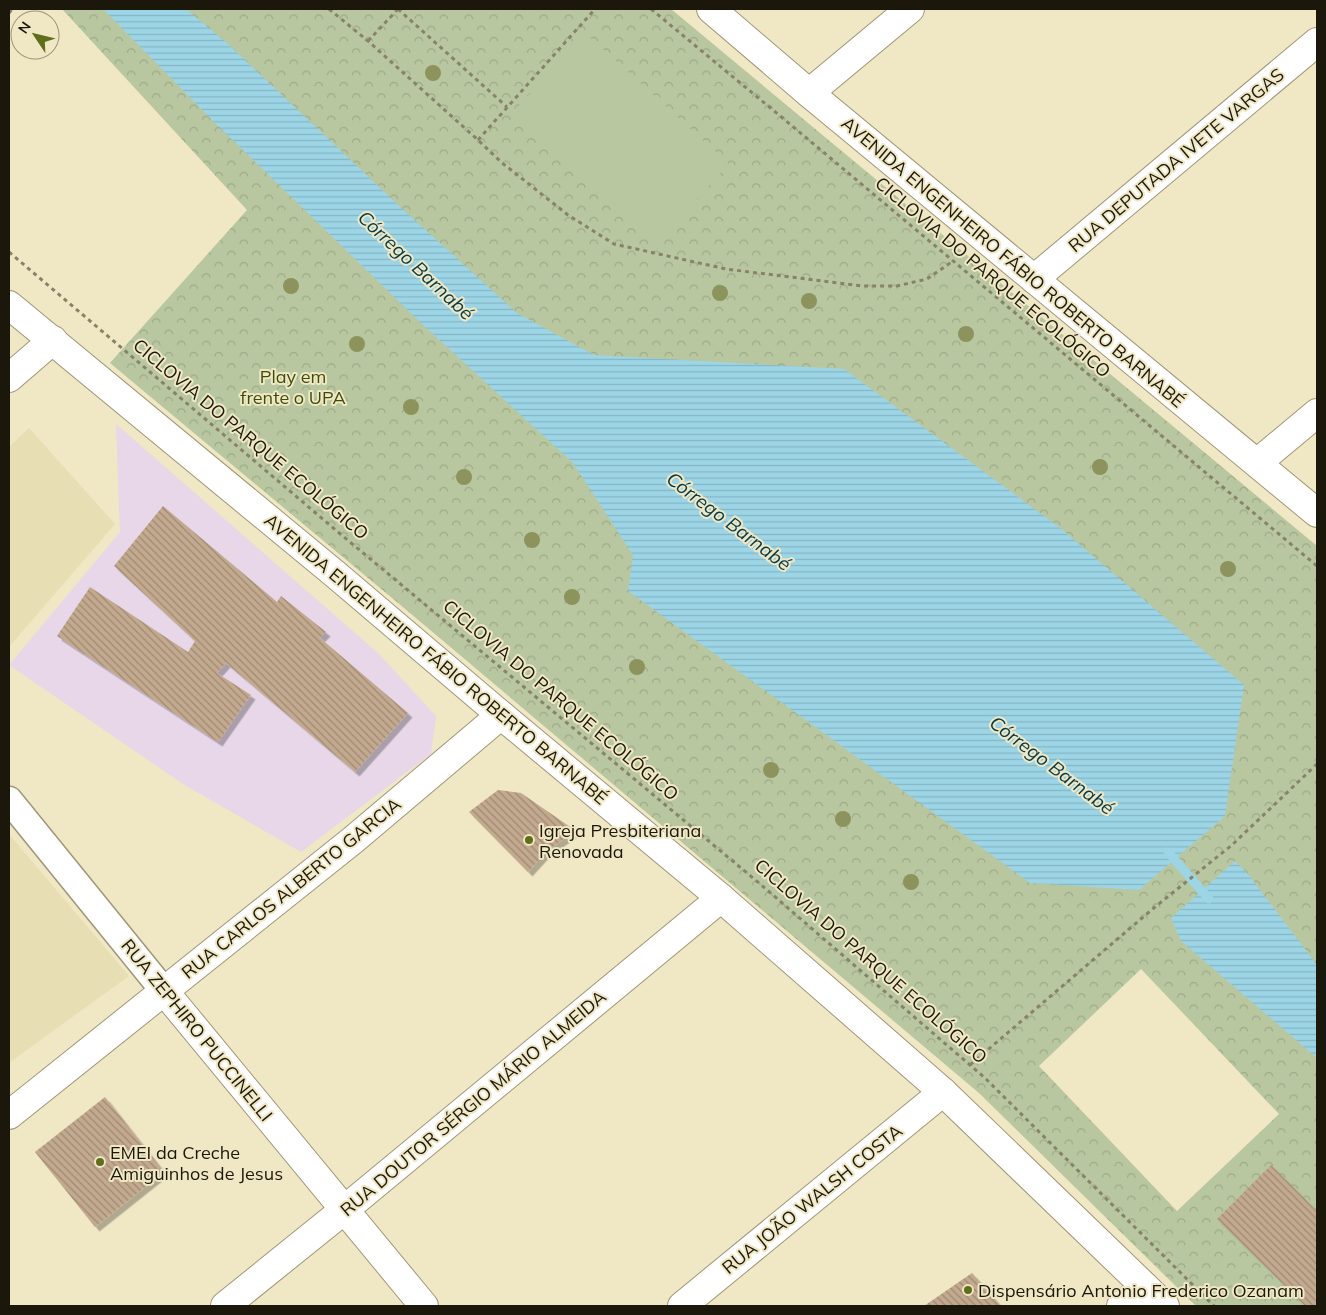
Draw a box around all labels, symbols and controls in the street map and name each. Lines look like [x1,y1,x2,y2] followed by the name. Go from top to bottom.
[10,10,60,60] north arrow
[14,18,35,37] text: N
[1063,63,1289,257] street label: RUA DEPUTADA IVETE VARGAS
[837,112,1189,412] street label: AVENIDA ENGENHEIRO FÁBIO ROBERTO BARNABÉ
[870,172,1116,382] street label: CICLOVIA DO PARQUE ECOLÓGICO
[353,205,479,325] water label: Córrego Barnabé
[128,334,374,544] street label: CICLOVIA DO PARQUE ECOLÓGICO
[240,365,346,409] park label: Play em frente o UPA
[662,466,796,576] water label: Córrego Barnabé
[260,509,612,809] street label: AVENIDA ENGENHEIRO FÁBIO ROBERTO BARNABÉ
[438,595,684,805] street label: CICLOVIA DO PARQUE ECOLÓGICO
[985,710,1119,820] water label: Córrego Barnabé
[177,792,405,984] street label: RUA CARLOS ALBERTO GARCIA
[539,819,701,863] place label: Igreja Presbiteriana Renovada
[523,834,535,846] marker: Igreja Presbiteriana Renovada
[750,854,992,1068] street label: CICLOVIA DO PARQUE ECOLÓGICO
[116,934,278,1126] street label: RUA ZEPHIRO PUCCINELLI
[335,985,611,1221] street label: RUA DOUTOR SÉRGIO MÁRIO ALMEIDA
[717,1119,907,1279] street label: RUA JOÃO WALSH COSTA
[110,1141,283,1185] place label: EMEI da Creche Amiguinhos de Jesus
[94,1156,106,1168] marker: EMEI da Creche Amiguinhos de Jesus
[978,1279,1304,1302] place label: Dispensário Antonio Frederico Ozanam
[962,1284,974,1296] marker: Dispensário Antonio Frederico Ozanam

